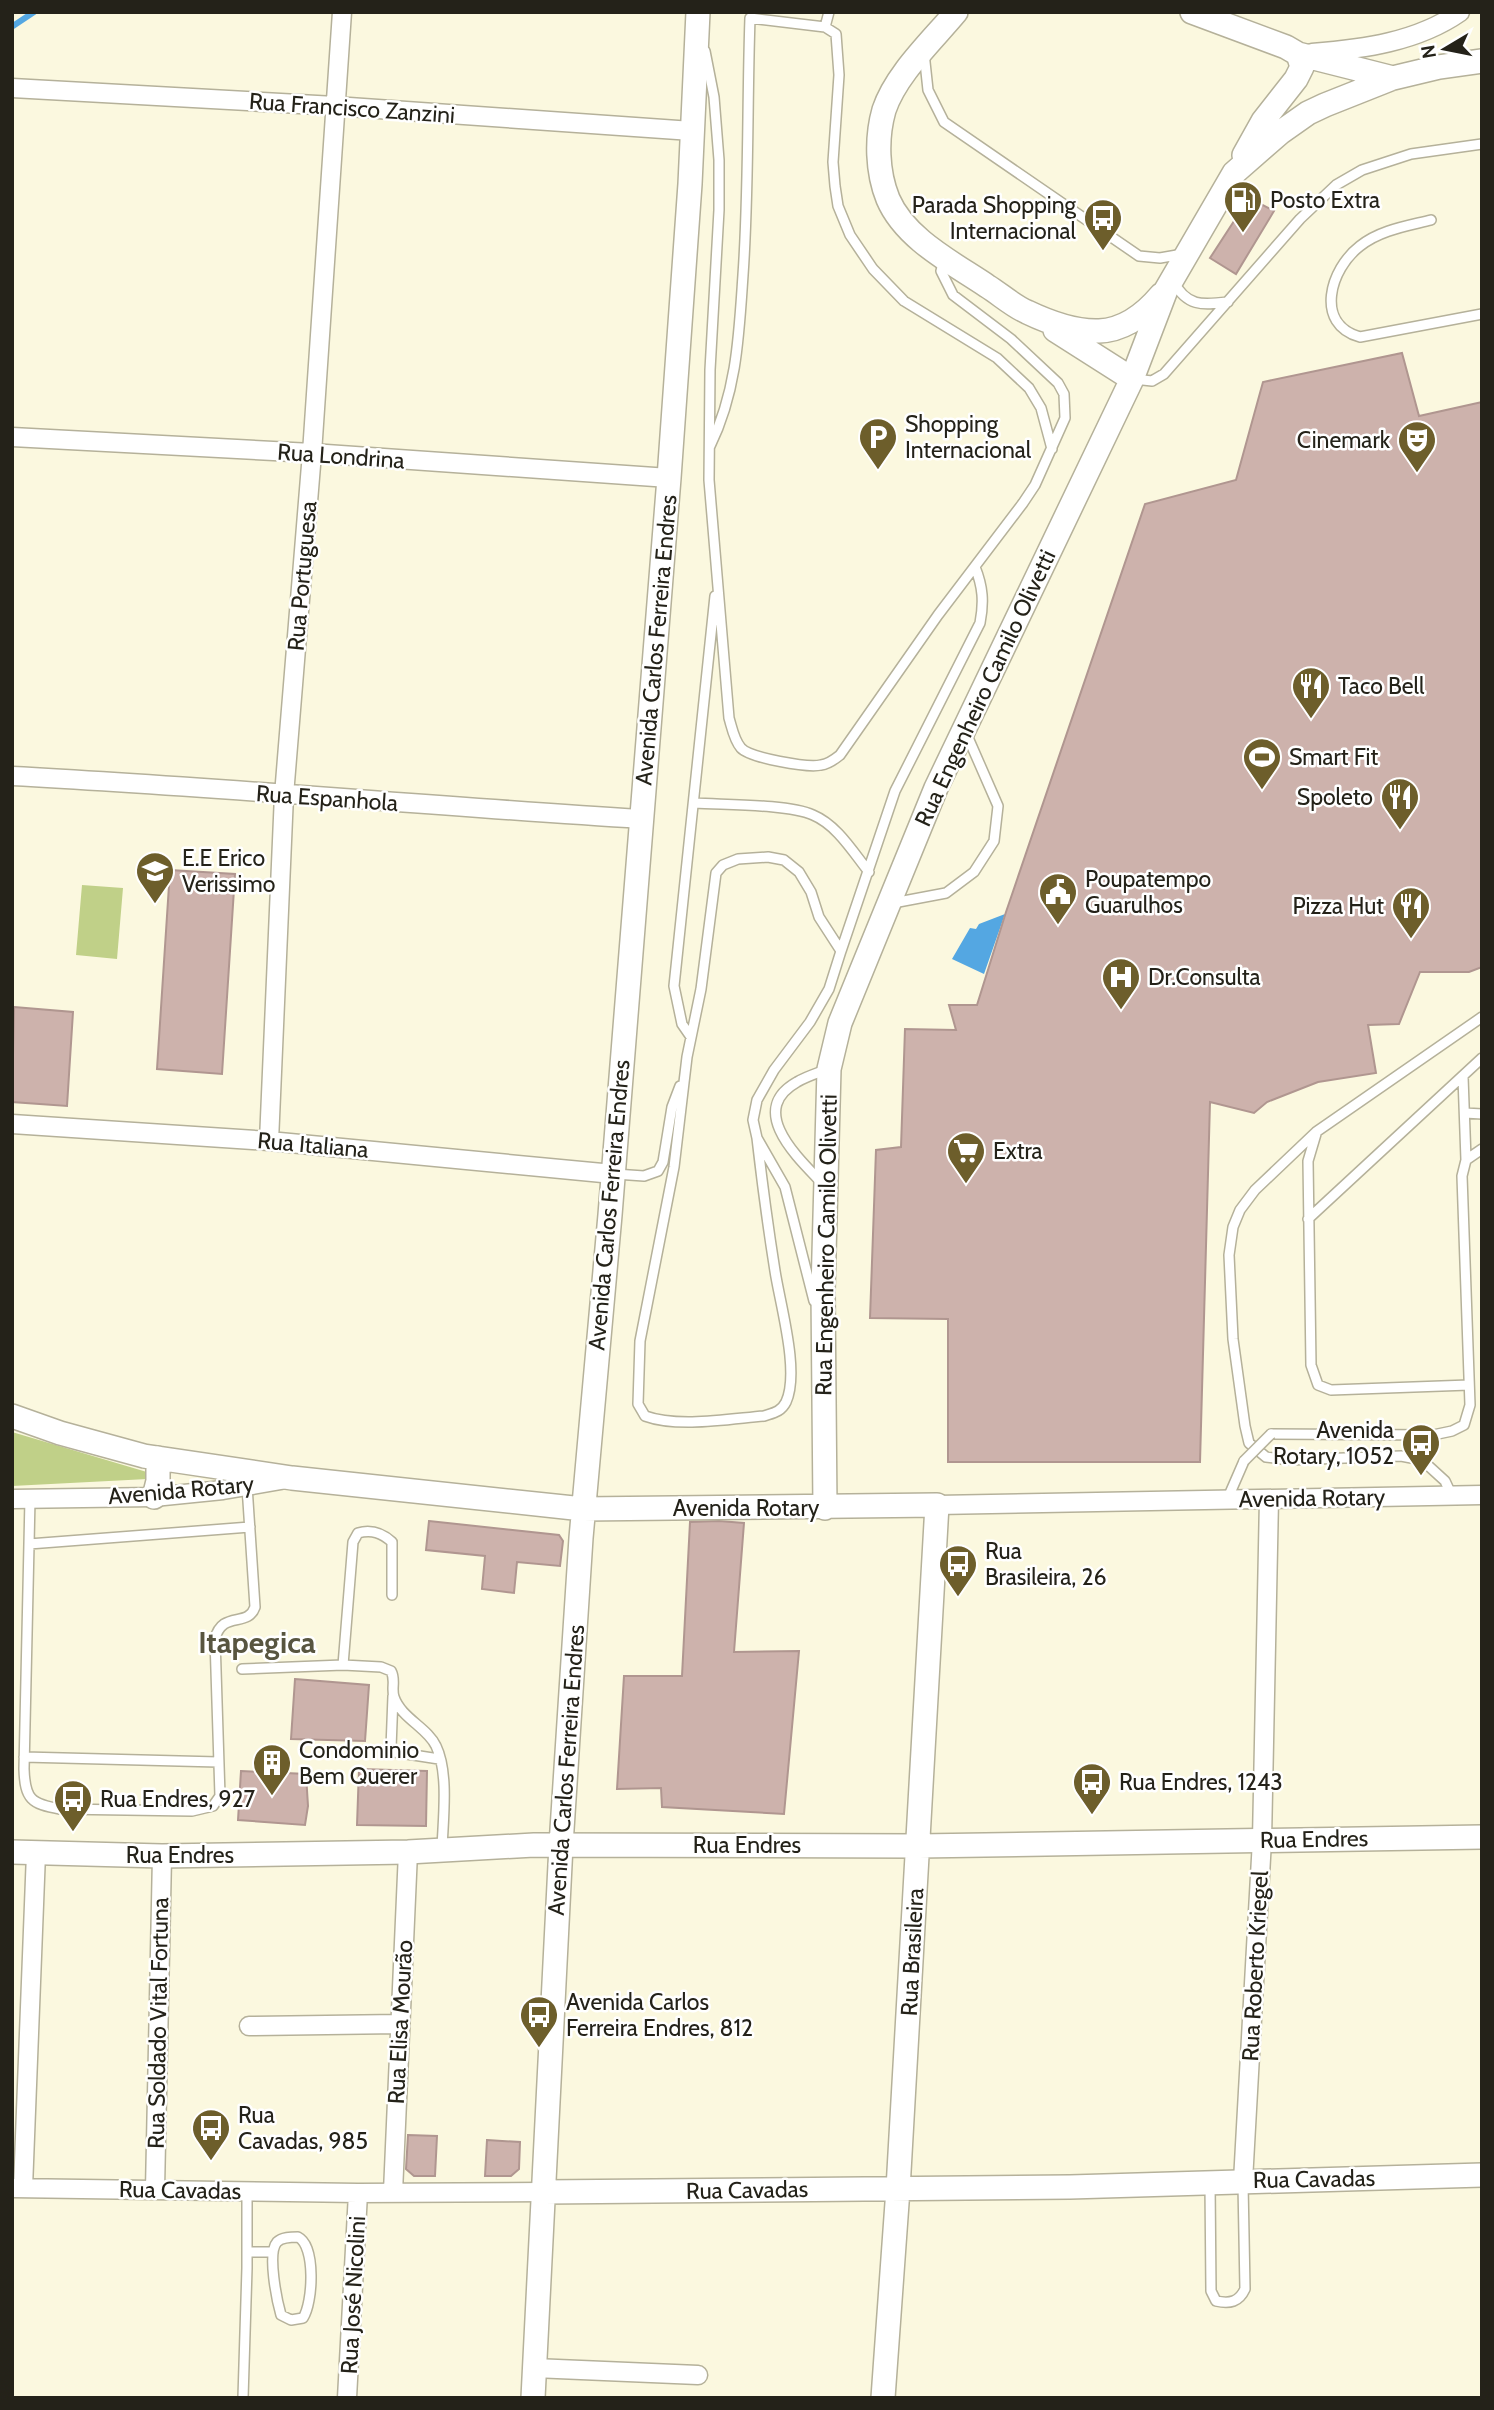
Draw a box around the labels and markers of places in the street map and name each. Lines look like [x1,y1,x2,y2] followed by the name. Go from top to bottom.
[1222,179,1264,234] fuel station icon: Posto Extra
[1270,186,1380,214] place label: Posto Extra
[912,191,1077,245] place label: Parada Shopping Internacional
[1082,197,1124,252] bus stop icon: Parada Shopping Internacional
[905,410,1032,464] place label: Shopping Internacional
[857,416,899,471] parking icon: Shopping Internacional
[1396,419,1438,474] theatre icon: Cinemark
[1297,426,1391,454] place label: Cinemark
[1290,665,1332,720] restaurant icon: Taco Bell
[1338,672,1425,700] place label: Taco Bell
[1241,736,1283,791] sports icon: Smart Fit
[1289,743,1378,771] place label: Smart Fit
[1379,776,1421,831] restaurant icon: Spoleto
[1297,783,1373,811] place label: Spoleto
[182,844,275,898] place label: E.E Erico Verissimo
[134,850,176,905] school or university icon: E.E Erico Verissimo
[1085,865,1211,919] place label: Poupatempo Guarulhos
[1037,871,1079,926] public building icon: Poupatempo Guarulhos
[1390,885,1432,940] restaurant icon: Pizza Hut
[1292,892,1384,920] place label: Pizza Hut
[1100,956,1142,1011] hospital icon: Dr.Consulta
[1148,963,1261,991] place label: Dr.Consulta
[945,1130,987,1185] supermarket icon: Extra
[993,1137,1043,1165] place label: Extra
[1273,1416,1394,1470] place label: Avenida Rotary, 1052
[1400,1422,1442,1477] bus stop icon: Avenida Rotary, 1052
[985,1537,1107,1591] place label: Rua Brasileira, 26
[937,1543,979,1598] bus stop icon: Rua Brasileira, 26
[299,1736,419,1790] place label: Condominio Bem Querer
[251,1742,293,1797] building icon: Condominio Bem Querer
[1071,1761,1113,1816] bus stop icon: Rua Endres, 1243
[1119,1768,1283,1796] place label: Rua Endres, 1243
[52,1778,94,1833] bus stop icon: Rua Endres, 927
[100,1785,256,1813] place label: Rua Endres, 927
[566,1988,753,2042] place label: Avenida Carlos Ferreira Endres, 812
[518,1994,560,2049] bus stop icon: Avenida Carlos Ferreira Endres, 812
[238,2101,368,2155] place label: Rua Cavadas, 985
[190,2107,232,2162] bus stop icon: Rua Cavadas, 985

